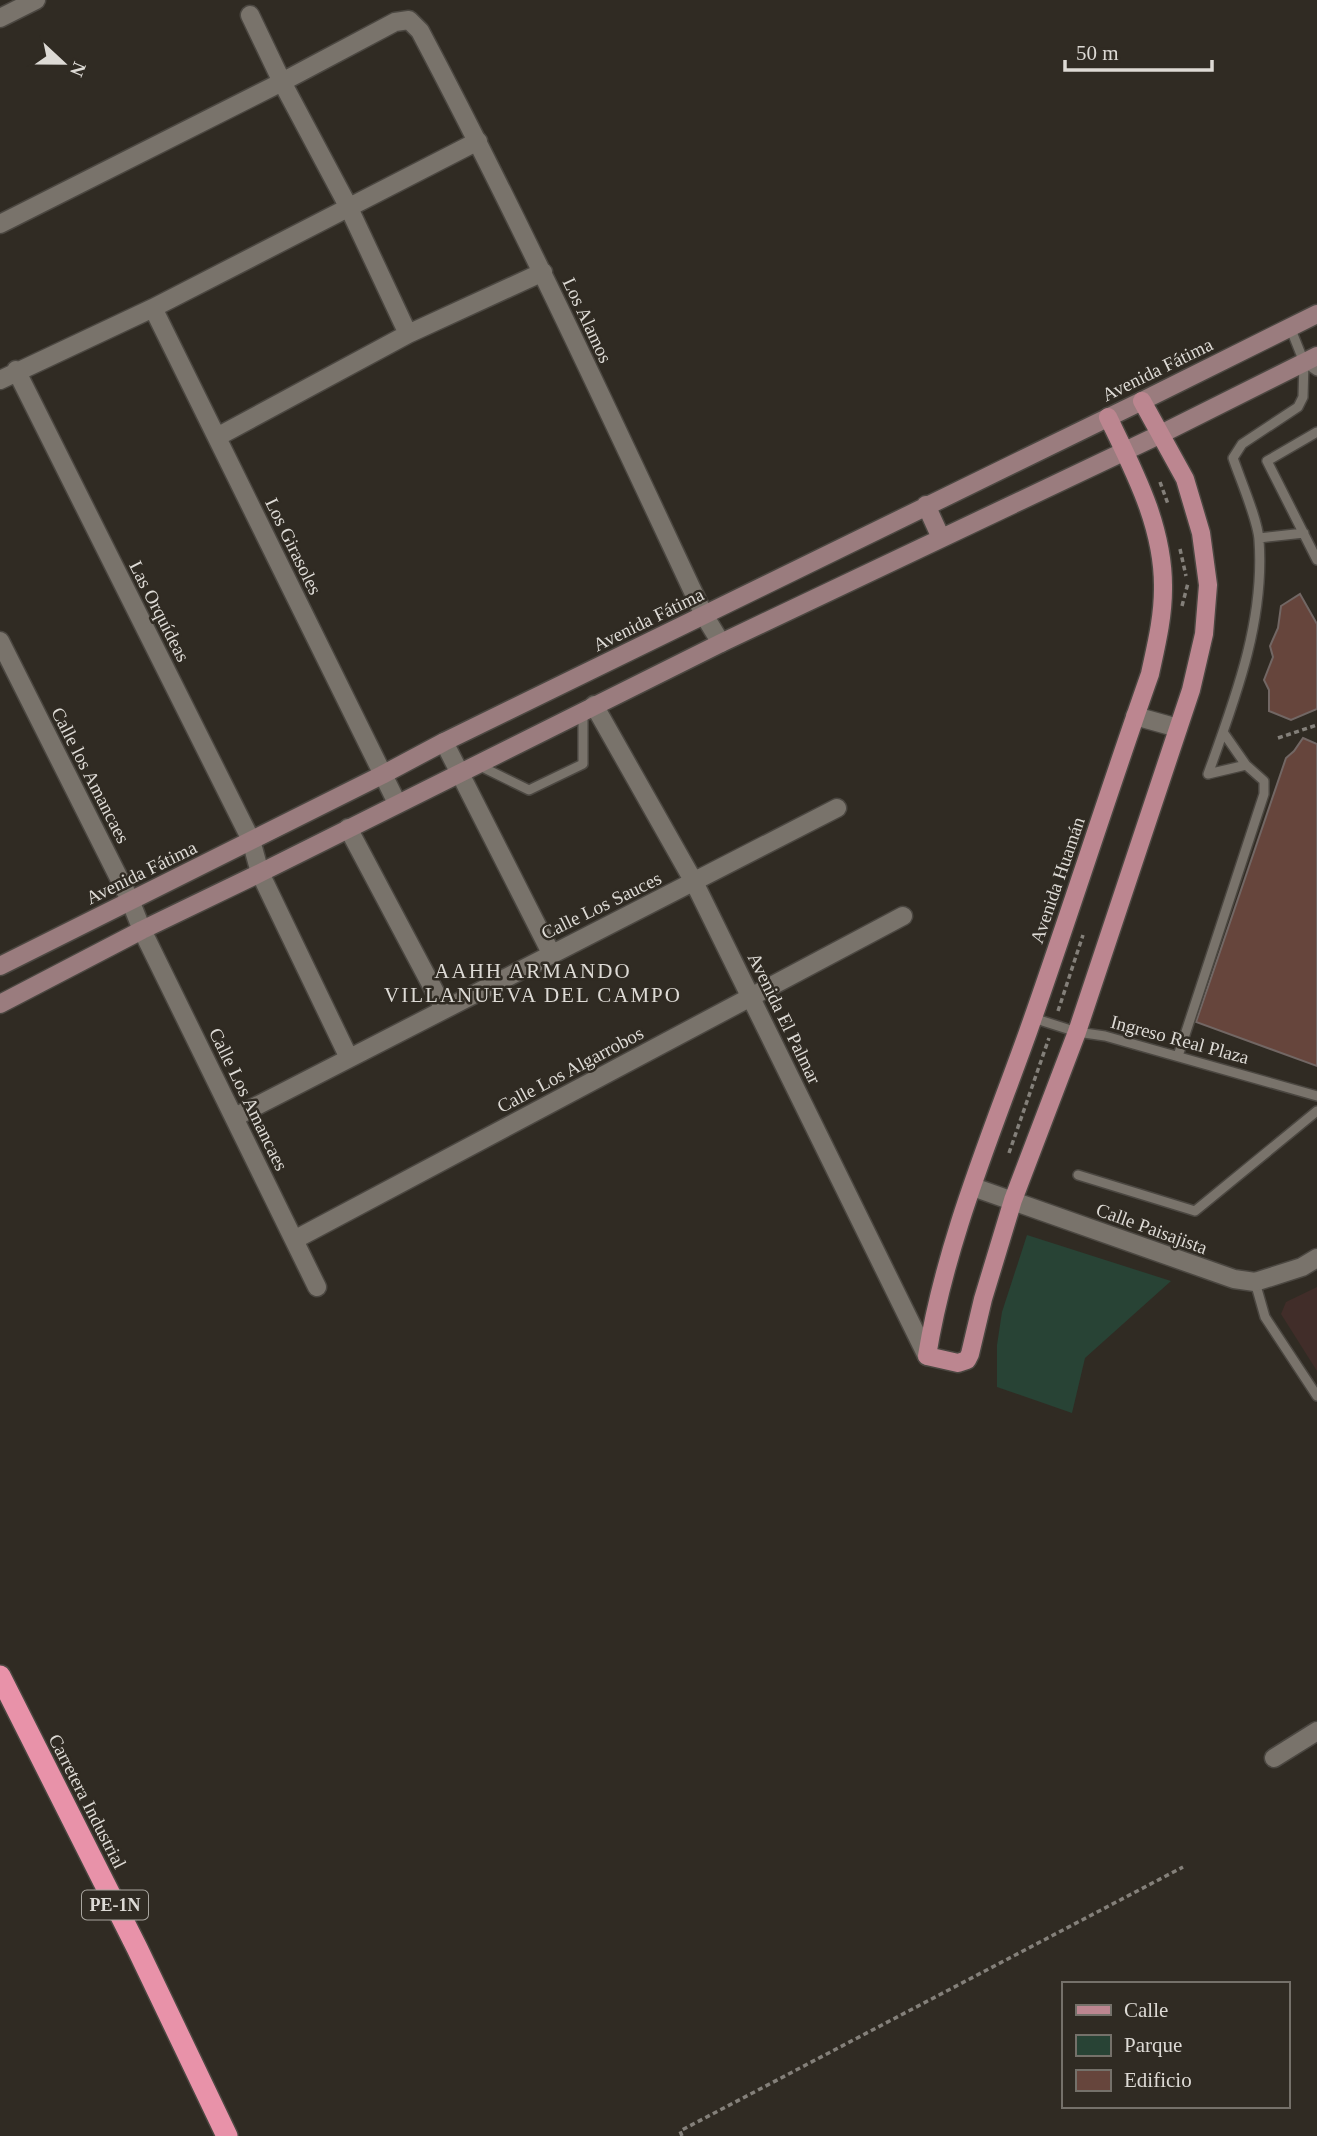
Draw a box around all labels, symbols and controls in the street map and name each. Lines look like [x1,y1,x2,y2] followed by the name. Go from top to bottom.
[28,28,98,98] north arrow
[1065,28,1212,72] scale bar
[1076,41,1119,65] text: 50 m
[66,59,91,80] text: N
[559,274,616,366] street label: Los Alamos
[1098,333,1216,405] street label: Avenida Fátima
[261,494,326,598] street label: Los Girasoles
[125,557,194,665] street label: Las Orquídeas
[589,583,707,655] street label: Avenida Fátima
[47,704,134,847] street label: Calle los Amancaes
[1026,814,1089,946] street label: Avenida Huamán
[82,836,200,908] street label: Avenida Fátima
[538,867,665,944] street label: Calle Los Sauces
[744,949,826,1088] street label: Avenida El Palmar
[384,959,682,1007] district label: AAHH ARMANDO VILLANUEVA DEL CAMPO
[1108,1011,1252,1068] street label: Ingreso Real Plaza
[494,1022,647,1117] street label: Calle Los Algarrobos
[205,1024,292,1174] street label: Calle Los Amancaes
[1093,1199,1211,1258] street label: Calle Paisajista
[45,1730,131,1872] street label: Carretera Industrial
[82,1891,148,1920] road number: PE-1N
[1062,1982,1289,2108] legend
[1124,1998,1168,2022] text: Calle
[1124,2033,1182,2057] text: Parque
[1124,2068,1192,2092] text: Edificio

